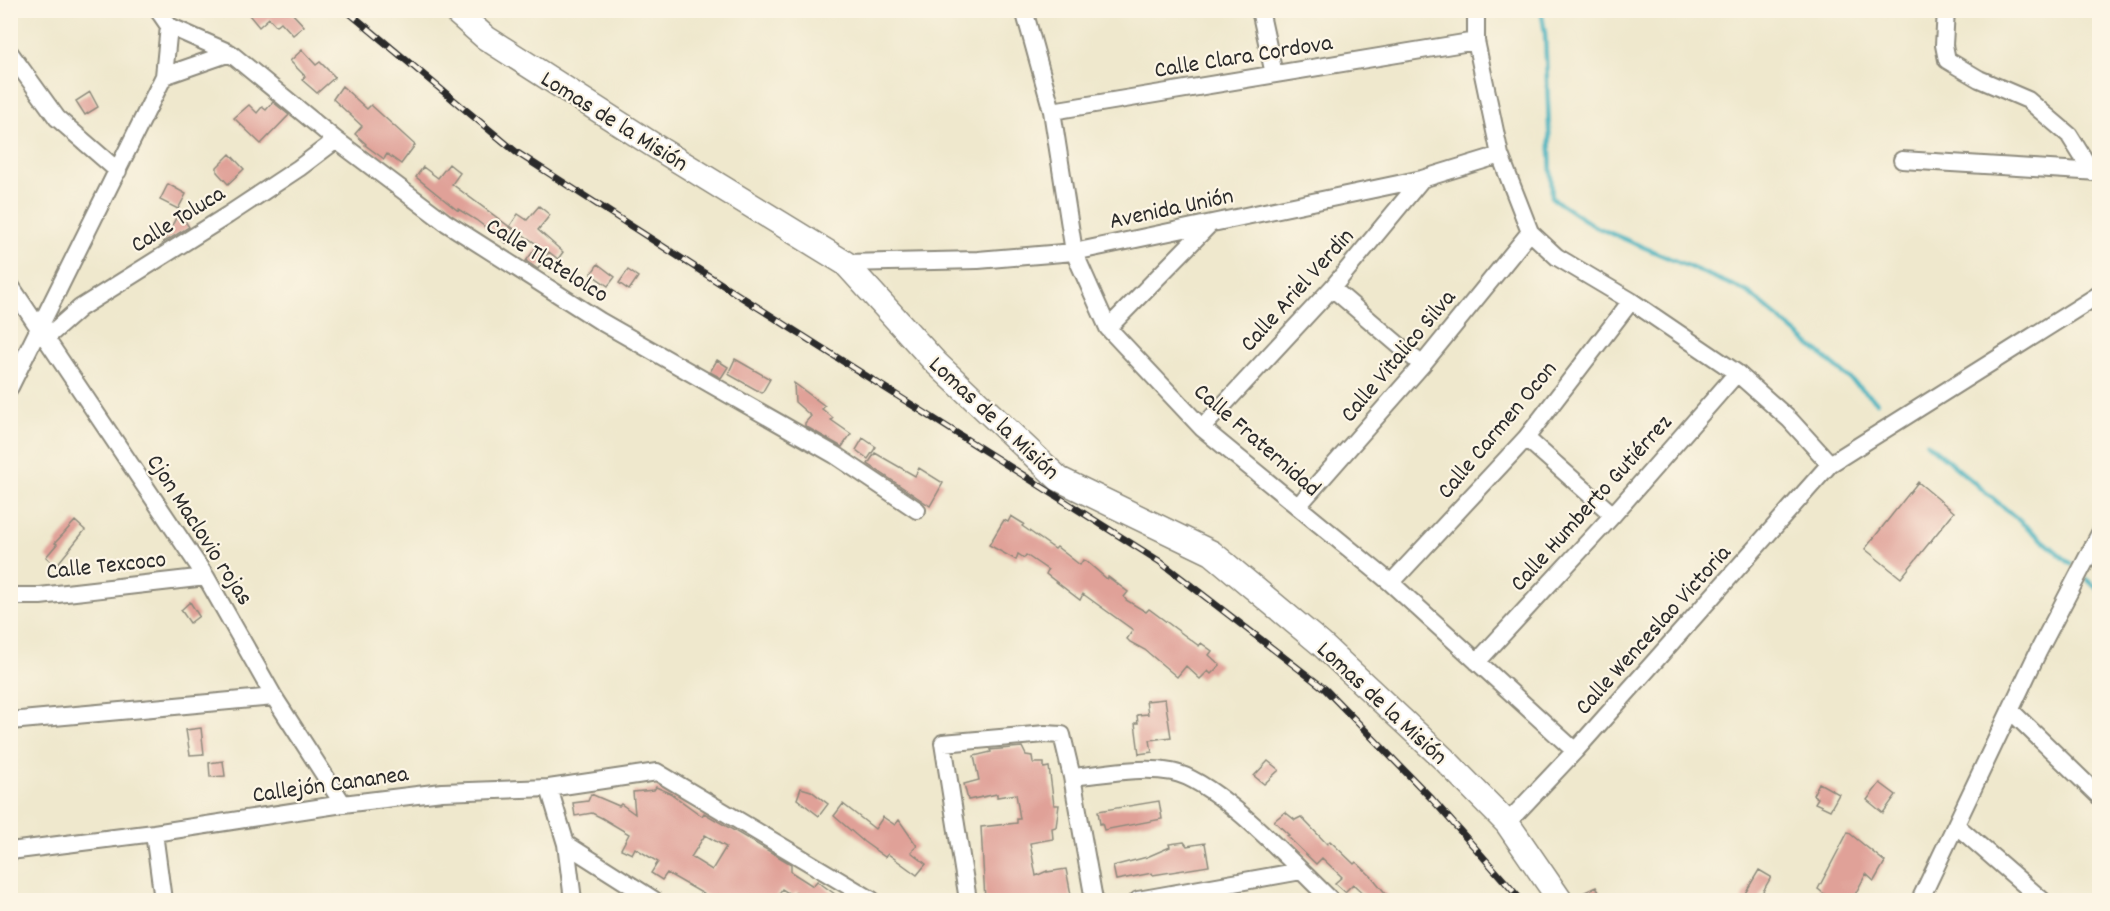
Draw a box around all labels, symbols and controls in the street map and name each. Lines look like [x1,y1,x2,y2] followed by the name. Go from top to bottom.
[1152,27,1336,89] street label: Calle Clara Cordova
[533,64,694,182] street label: Lomas de la Misión
[125,178,233,263] street label: Calle Toluca
[1106,180,1237,240] street label: Avenida Unión
[478,210,614,313] street label: Calle Tlatelolco
[1233,221,1363,361] street label: Calle Ariel Verdin
[1333,282,1466,431] street label: Calle Vitalico Silva
[920,349,1066,489] street label: Lomas de la Misión
[1430,354,1566,508] street label: Calle Carmen Ocon
[1185,376,1327,506] street label: Calle Fraternidad
[1503,408,1681,600] street label: Calle Humberto Gutiérrez
[137,448,260,613] street label: Cjon Maclovio rojas
[1568,538,1741,724] street label: Calle Wenceslao Victoria
[45,544,168,590] street label: Calle Texcoco
[1308,634,1454,774] street label: Lomas de la Misión
[250,758,411,814] street label: Callejón Cananea

